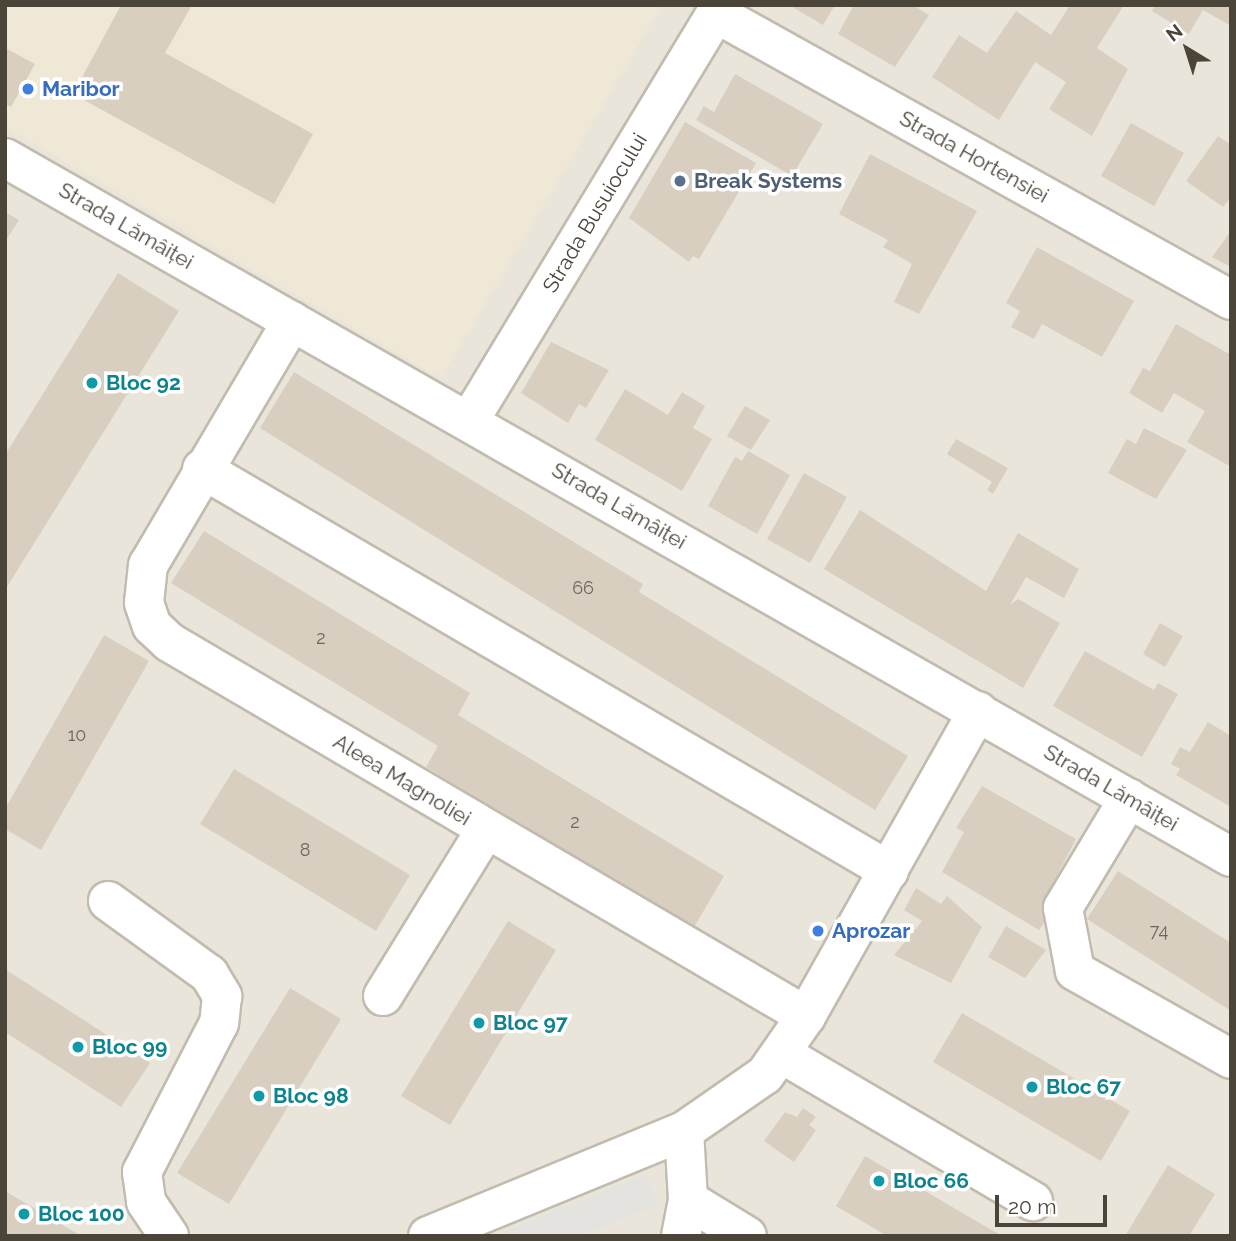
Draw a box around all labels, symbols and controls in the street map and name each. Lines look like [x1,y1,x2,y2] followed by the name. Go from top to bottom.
[1152,14,1222,84] north arrow
[1162,19,1187,46] text: N
[42,76,120,102] place label: Maribor
[20,81,36,97] marker: Maribor
[895,106,1053,208] street label: Strada Hortensiei
[538,129,652,297] street label: Strada Busuiocului
[694,168,842,194] place label: Break Systems
[672,173,688,189] marker: Break Systems
[54,177,198,275] street label: Strada Lămâiței
[106,370,181,396] place label: Bloc 92
[84,375,100,391] marker: Bloc 92
[547,457,691,555] street label: Strada Lămâiței
[572,577,594,599] house number: 66
[316,627,326,649] house number: 2
[68,724,86,746] house number: 10
[329,729,475,831] street label: Aleea Magnoliei
[1039,739,1183,837] street label: Strada Lămâiței
[570,811,580,833] house number: 2
[300,839,310,861] house number: 8
[832,918,910,944] place label: Aprozar
[1150,920,1168,942] house number: 74
[810,923,826,939] marker: Aprozar
[493,1010,568,1036] place label: Bloc 97
[471,1015,487,1031] marker: Bloc 97
[92,1034,167,1060] place label: Bloc 99
[70,1039,86,1055] marker: Bloc 99
[1046,1074,1121,1100] place label: Bloc 67
[1024,1079,1040,1095] marker: Bloc 67
[273,1083,349,1109] place label: Bloc 98
[251,1088,267,1104] marker: Bloc 98
[893,1168,969,1194] place label: Bloc 66
[871,1173,887,1189] marker: Bloc 66
[998,1182,1110,1226] scale bar
[1008,1194,1056,1219] text: 20 m
[38,1201,125,1227] place label: Bloc 100
[16,1206,32,1222] marker: Bloc 100

